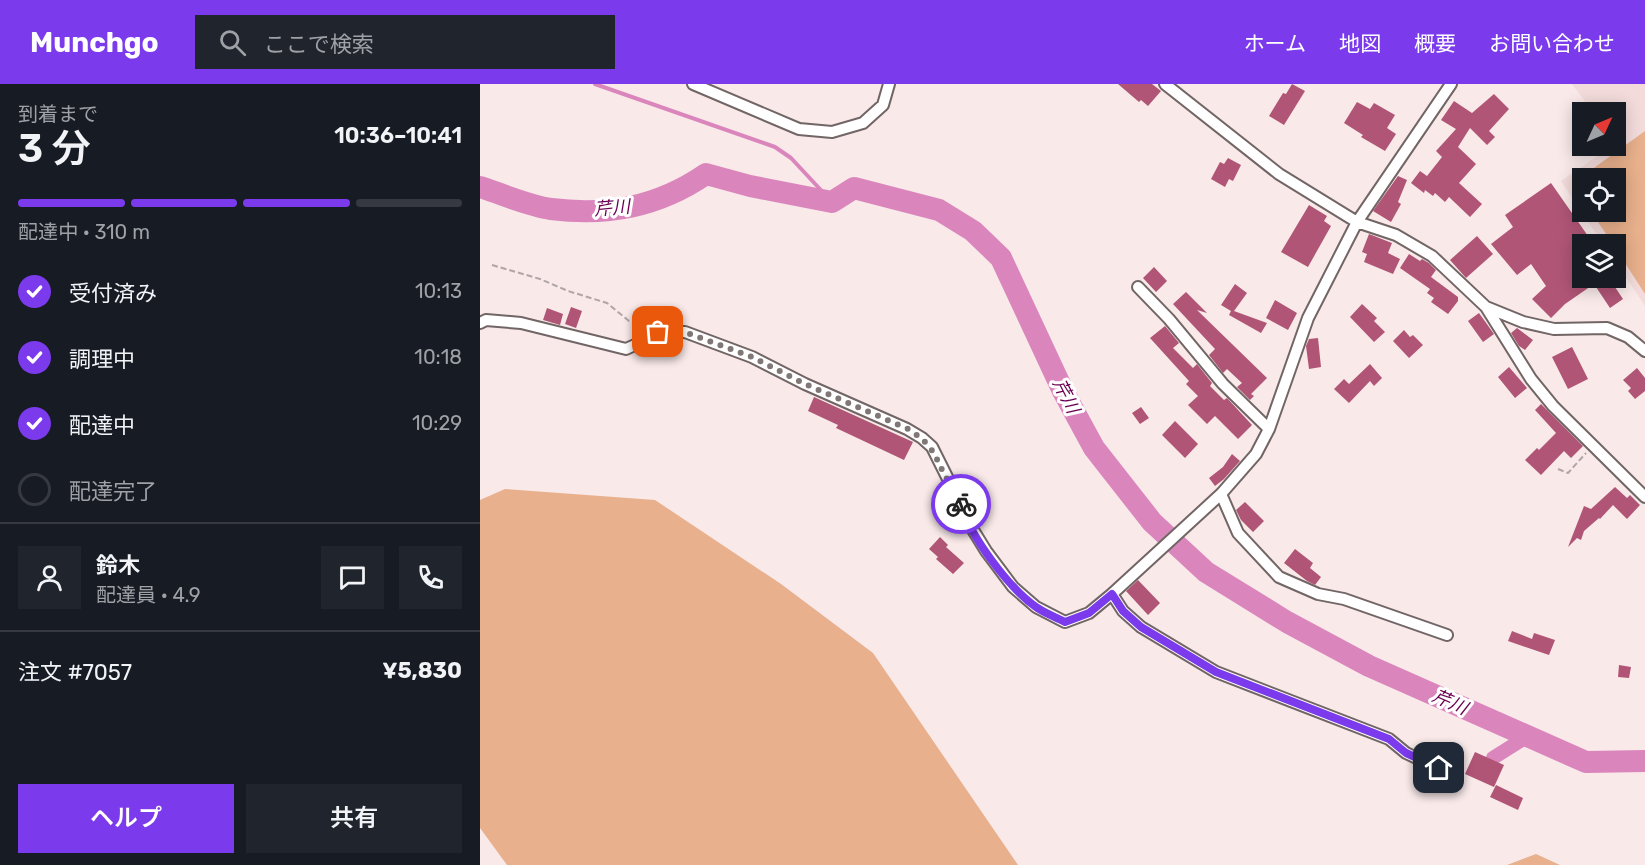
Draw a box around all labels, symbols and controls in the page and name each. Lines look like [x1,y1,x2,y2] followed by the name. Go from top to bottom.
[195,15,615,69] search box
[30,26,159,59] text: Munchgo
[216,26,249,59] icon: search
[264,31,374,58] text: ここで検索
[1244,31,1306,56] text: ホーム
[1339,31,1381,56] text: 地図
[1414,31,1456,56] text: 概要
[1489,31,1615,56] text: お問い合わせ
[18,102,98,126] text: 到着まで
[1572,102,1626,156] north arrow
[1572,102,1626,288] map controls
[334,122,462,149] text: 10:36–10:41
[18,126,91,172] text: 3 分
[1572,168,1626,222] button: locate
[593,195,633,221] water label: 芹川
[18,220,150,244] text: 配達中 · 310 m
[1572,234,1626,288] button: layers
[18,275,51,308] icon: check
[415,279,462,303] text: 10:13
[69,280,157,307] text: 受付済み
[632,306,683,357] pin
[641,315,674,348] icon: bag
[18,341,51,374] icon: check
[414,345,462,369] text: 10:18
[69,346,135,373] text: 調理中
[1048,375,1085,419] water label: 芹川
[18,407,51,440] icon: check
[412,411,462,435] text: 10:29
[69,412,135,439] text: 配達中
[931,474,991,534] courier
[69,478,157,505] text: 配達完了
[945,488,978,521] icon: bike
[18,546,81,609] button: person
[321,546,384,609] button: chat
[399,546,462,609] button: phone
[96,552,140,579] text: 鈴木
[96,583,201,607] text: 配達員 · 4.9
[382,657,462,684] text: ¥5,830
[18,659,132,686] text: 注文 #7057
[1429,685,1473,720] water label: 芹川
[1413,742,1464,793] pin
[1422,751,1455,784] icon: home
[18,784,234,853] button: ヘルプ
[246,784,462,853] button: 共有

